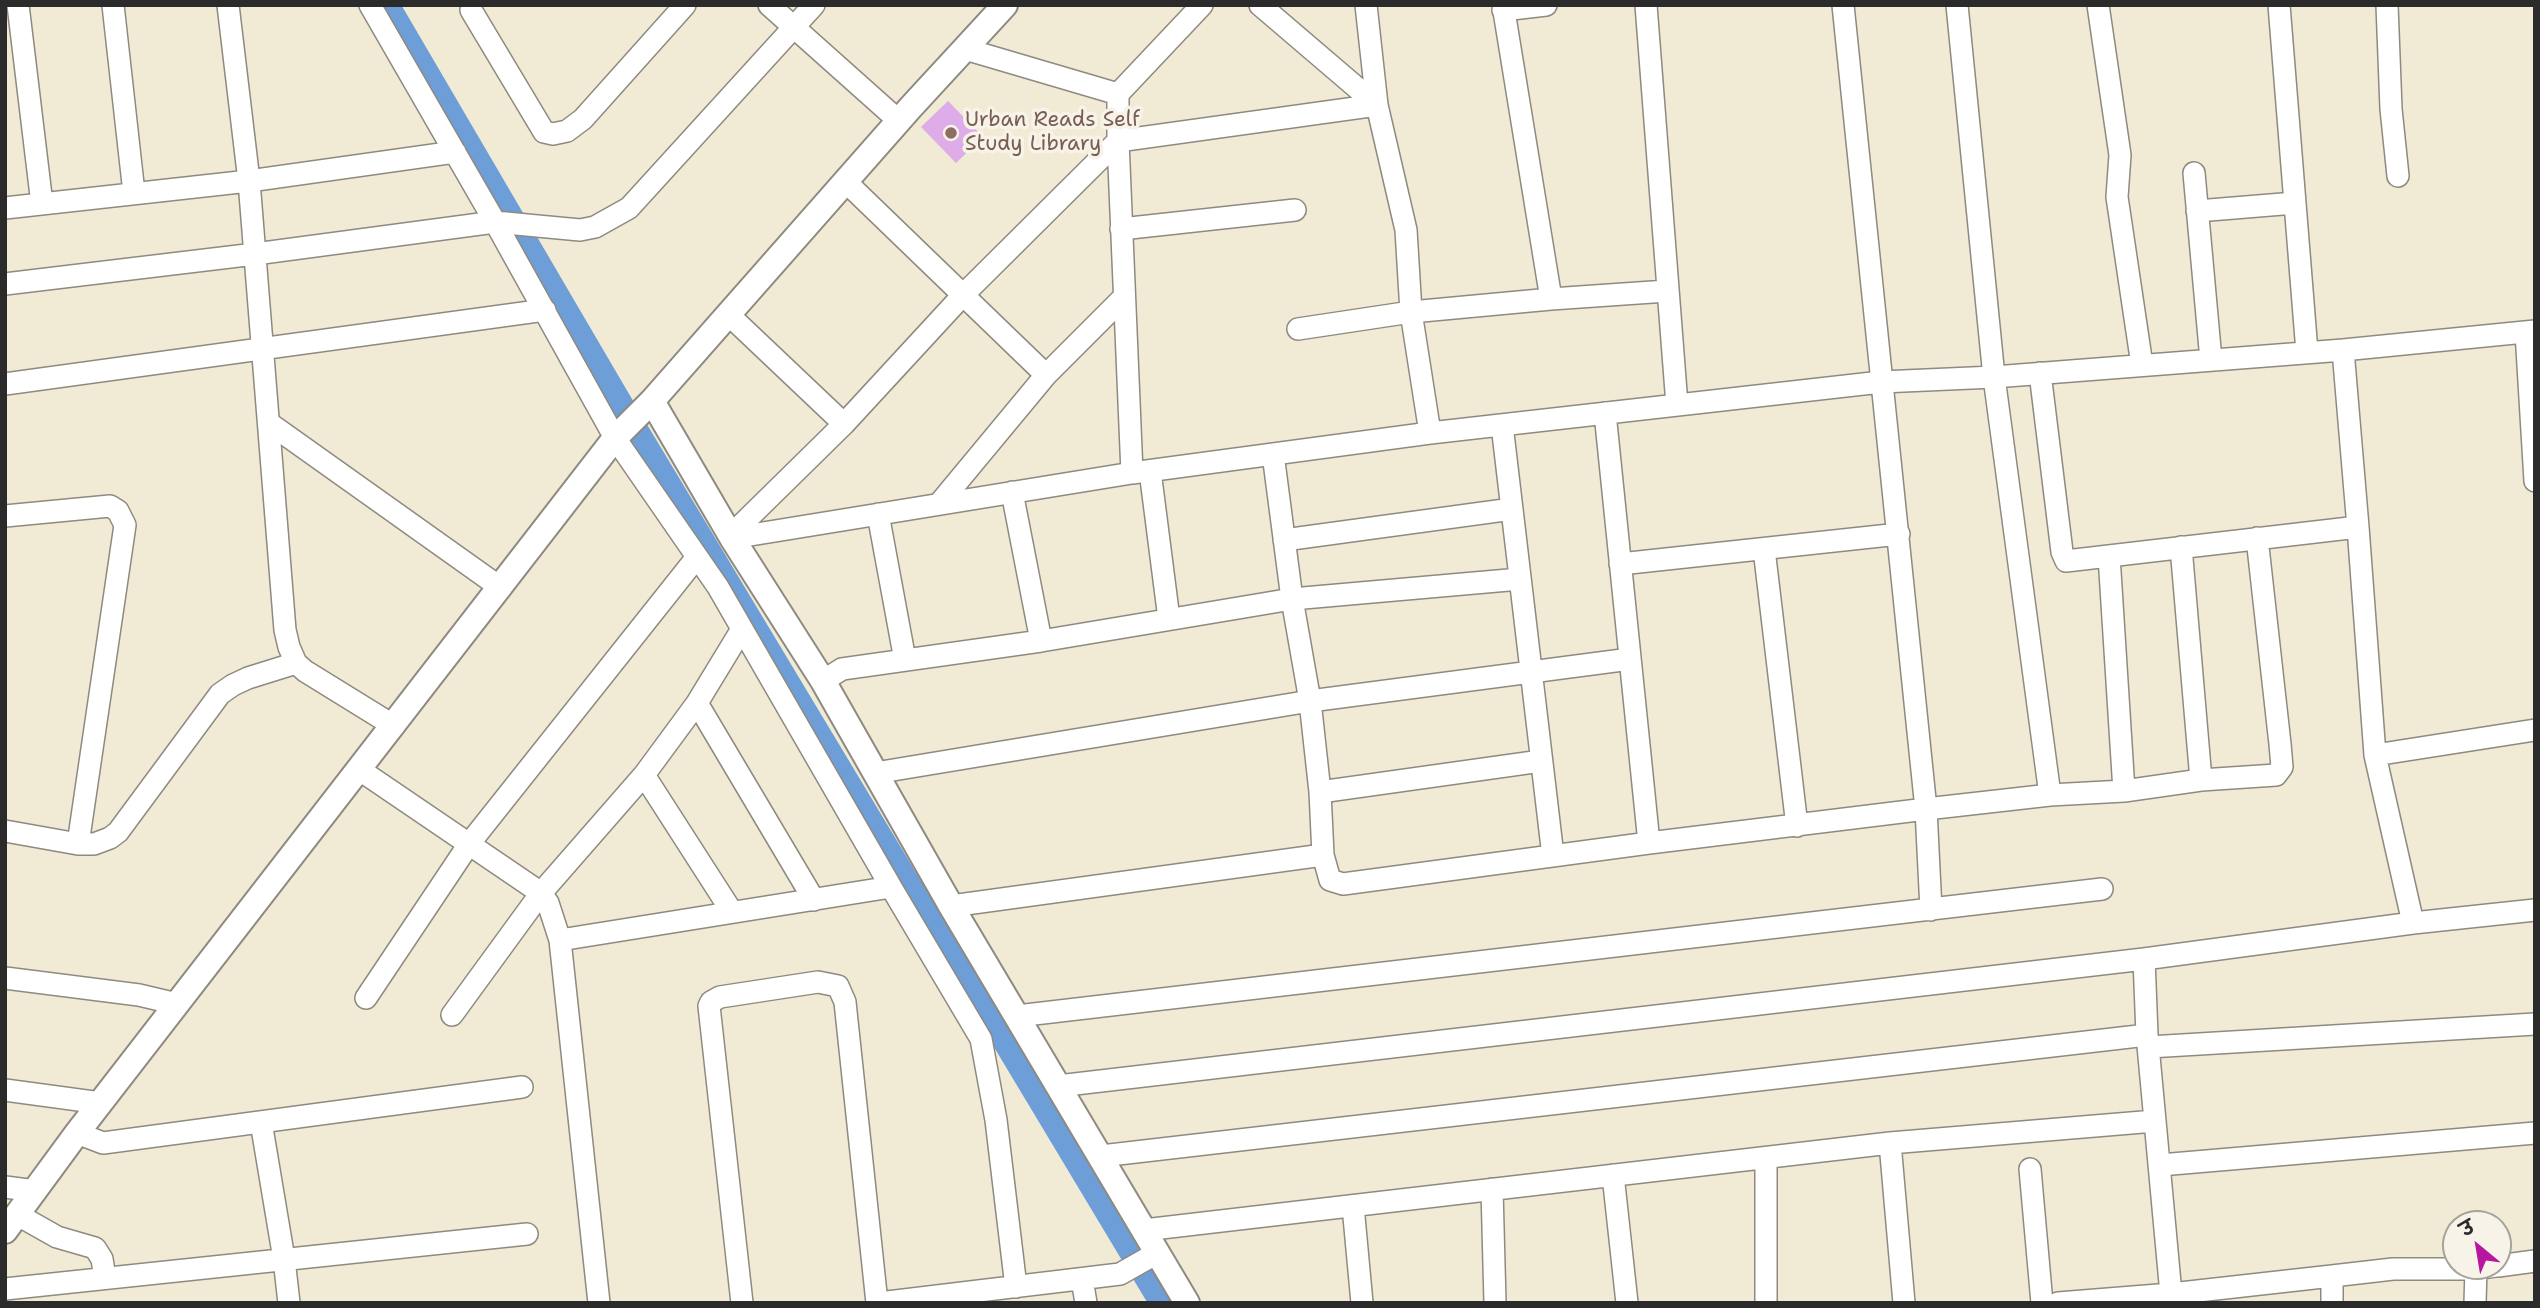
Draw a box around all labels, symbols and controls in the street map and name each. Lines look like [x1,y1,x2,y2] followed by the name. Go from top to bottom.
[965,108,1140,158] place label: Urban Reads Self Study Library
[943,125,959,141] marker: Urban Reads Self Study Library
[2442,1210,2512,1280] north arrow
[2456,1214,2479,1242] text: उ

